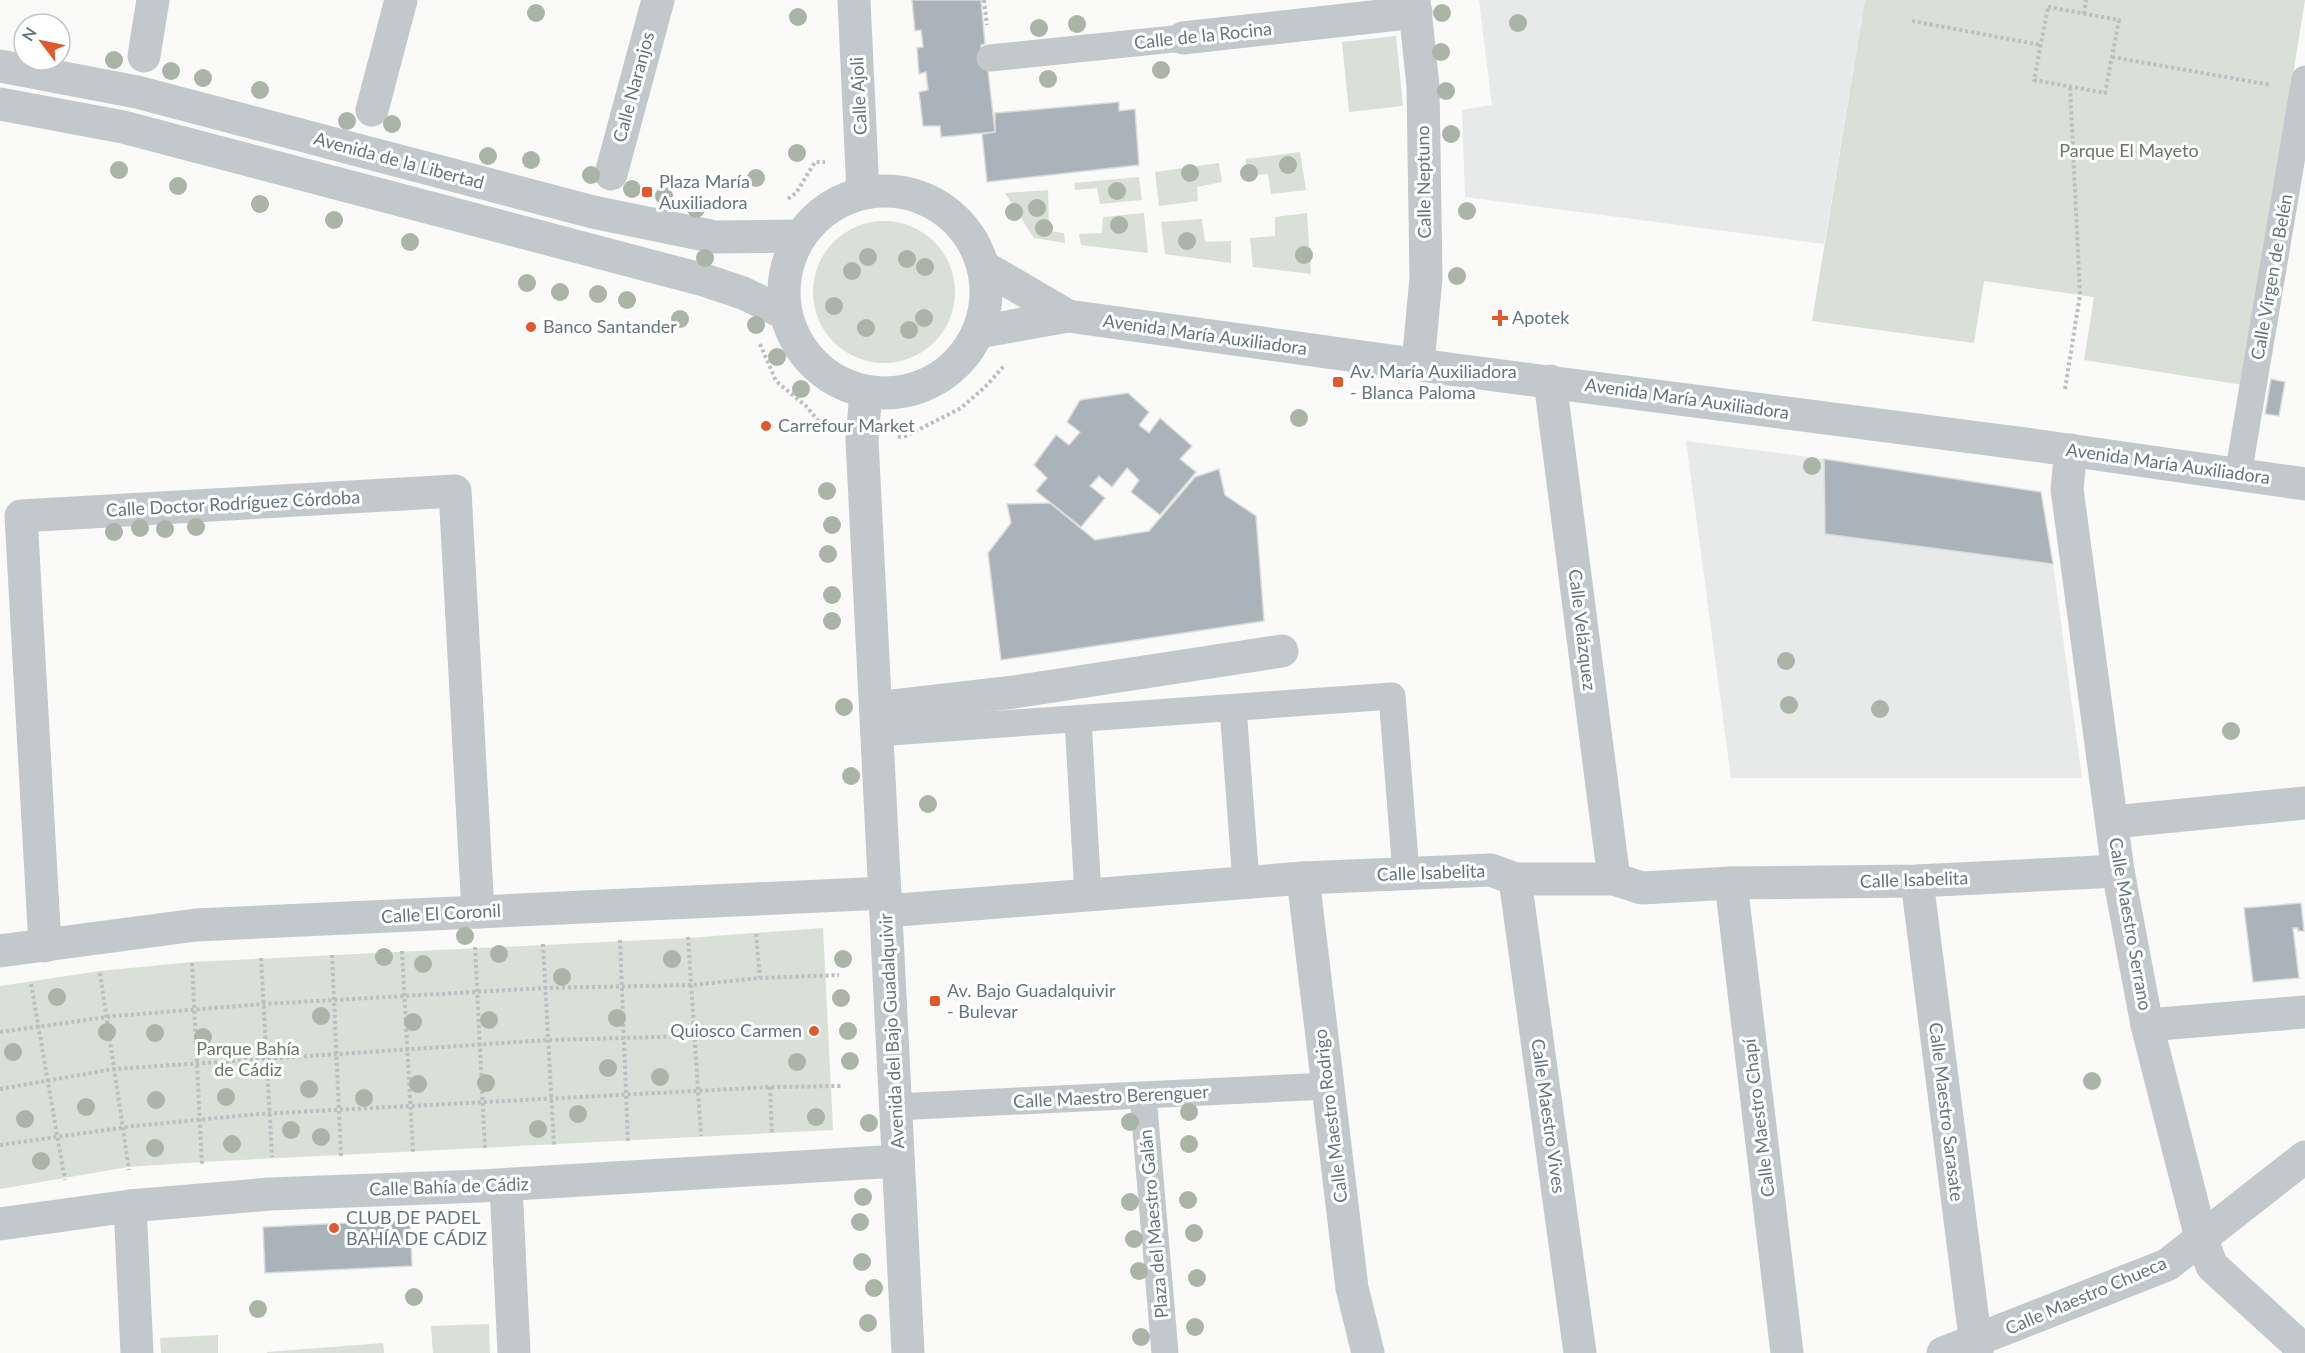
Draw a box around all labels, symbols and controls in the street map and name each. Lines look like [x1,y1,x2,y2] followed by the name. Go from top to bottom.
[12,12,72,72] north arrow
[1133,17,1273,53] street label: Calle de la Rocina
[18,24,40,44] text: N
[608,29,658,145] street label: Calle Naranjos
[845,56,871,136] street label: Calle Ajoli
[1411,125,1435,239] street label: Calle Neptuno
[312,127,487,193] street label: Avenida de la Libertad
[2059,139,2199,161] park label: Parque El Mayeto
[659,170,750,213] place label: Plaza María Auxiliadora
[640,185,654,199] marker: Plaza María Auxiliadora
[2246,192,2296,362] street label: Calle Virgen de Belén
[1512,306,1570,328] place label: Apotek
[1102,309,1308,359] street label: Avenida María Auxiliadora
[1493,311,1507,325] marker: Apotek
[543,315,677,337] place label: Banco Santander
[524,320,538,334] marker: Banco Santander
[1350,360,1517,403] place label: Av. María Auxiliadora - Blanca Paloma
[1584,373,1790,423] street label: Avenida María Auxiliadora
[1331,375,1345,389] marker: Av. María Auxiliadora - Blanca Paloma
[778,414,915,436] place label: Carrefour Market
[759,419,773,433] marker: Carrefour Market
[2065,438,2271,488] street label: Avenida María Auxiliadora
[105,485,361,521] street label: Calle Doctor Rodríguez Córdoba
[1565,568,1601,692] street label: Calle Velázquez
[2105,836,2157,1012] street label: Calle Maestro Serrano
[1376,859,1486,885] street label: Calle Isabelita
[1859,866,1969,892] street label: Calle Isabelita
[381,899,501,927] street label: Calle El Coronil
[874,912,908,1149] street label: Avenida del Bajo Guadalquivir
[947,979,1116,1022] place label: Av. Bajo Guadalquivir - Bulevar
[928,994,942,1008] marker: Av. Bajo Guadalquivir - Bulevar
[670,1019,802,1041] place label: Quiosco Carmen
[1925,1021,1969,1203] street label: Calle Maestro Sarasate
[807,1024,821,1038] marker: Quiosco Carmen
[1308,1028,1352,1204] street label: Calle Maestro Rodrigo
[196,1037,300,1080] park label: Parque Bahía de Cádiz
[1527,1037,1571,1195] street label: Calle Maestro Vives
[1737,1037,1779,1198] street label: Calle Maestro Chapí
[1013,1080,1210,1112] street label: Calle Maestro Berenguer
[1134,1129,1172,1319] street label: Plaza del Maestro Galán
[369,1172,529,1200] street label: Calle Bahía de Cádiz
[346,1206,487,1249] place label: CLUB DE PADEL BAHÍA DE CÁDIZ
[327,1221,341,1235] marker: CLUB DE PADEL BAHÍA DE CÁDIZ
[2002,1251,2169,1339] street label: Calle Maestro Chueca

